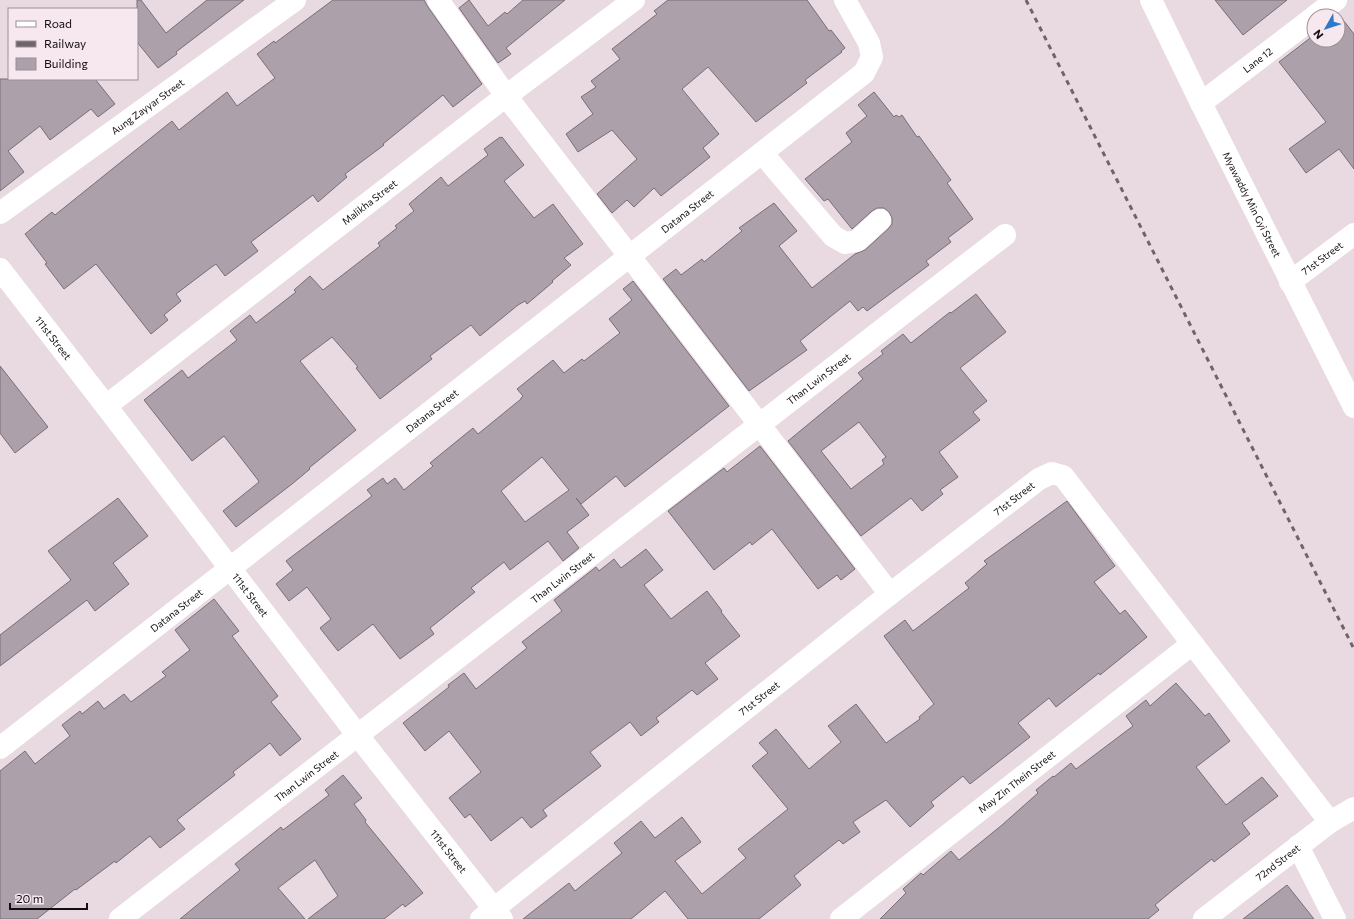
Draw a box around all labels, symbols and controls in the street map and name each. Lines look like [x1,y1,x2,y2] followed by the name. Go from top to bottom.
[8,8,138,80] legend
[1306,8,1346,48] north arrow
[44,16,72,30] text: Road
[1310,27,1325,42] text: N
[44,36,86,50] text: Railway
[1240,45,1275,75] street label: Lane 12
[44,56,88,70] text: Building
[109,76,186,137] street label: Aung Zayyar Street
[1221,150,1284,259] street label: Myawaddy Min Gyi Street
[339,177,399,227] street label: Malikha Street
[659,187,716,235] street label: Datana Street
[1299,239,1345,277] street label: 71st Street
[33,314,74,362] street label: 111st Street
[784,350,853,407] street label: Than Lwin Street
[403,386,460,435] street label: Datana Street
[991,479,1037,518] street label: 71st Street
[528,549,597,606] street label: Than Lwin Street
[230,571,271,619] street label: 111st Street
[148,586,205,634] street label: Datana Street
[736,678,782,718] street label: 71st Street
[272,748,341,804] street label: Than Lwin Street
[976,748,1057,815] street label: May Zin Thein Street
[428,827,469,875] street label: 111st Street
[1253,841,1302,883] street label: 72nd Street
[10,885,87,911] scale bar
[16,891,43,905] text: 20 m

